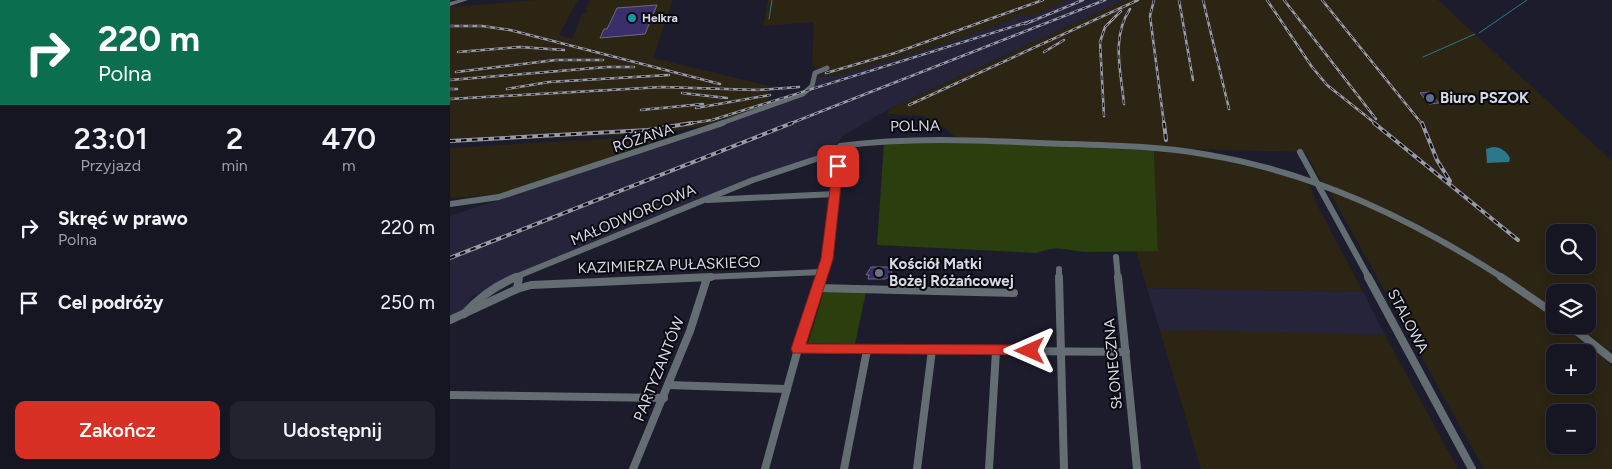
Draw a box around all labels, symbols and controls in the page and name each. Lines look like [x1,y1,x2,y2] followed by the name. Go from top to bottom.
[642,11,678,25] place label: Helkra
[626,12,638,24] marker: Helkra
[98,18,200,60] text: 220 m
[15,20,80,85] icon: right
[98,60,152,87] text: Polna
[1440,89,1529,107] place label: Biuro PSZOK
[1424,92,1436,104] marker: Biuro PSZOK
[890,117,940,135] street label: POLNA
[74,120,148,157] text: 23:01
[226,120,243,157] text: 2
[322,120,376,157] text: 470
[610,120,676,156] street label: RÓŻANA
[817,145,859,187] pin
[824,152,852,180] icon: arrive
[80,156,141,175] text: Przyjazd
[222,156,248,175] text: min
[342,156,356,175] text: m
[568,180,698,250] street label: MAŁODWORCOWA
[58,207,188,230] text: Skręć w prawo
[15,214,43,242] icon: right
[381,216,435,239] text: 220 m
[1546,224,1596,454] map controls
[1546,224,1596,274] button: search
[58,230,97,249] text: Polna
[577,253,761,277] street label: KAZIMIERZA PUŁASKIEGO
[889,255,1014,290] place label: Kościół Matki Bożej Różańcowej
[873,267,885,279] marker: Kościół Matki Bożej Różańcowej
[1546,284,1596,334] button: layers
[1384,286,1432,356] street label: STALOWA
[15,289,43,317] icon: arrive
[58,291,164,314] text: Cel podróży
[380,291,435,314] text: 250 m
[630,314,688,424] street label: PARTYZANTÓW
[1100,318,1126,410] street label: SŁONECZNA
[1003,324,1055,376] position arrow
[1546,344,1596,394] button: +
[15,401,220,459] button: Zakończ
[230,401,435,459] button: Udostępnij
[1546,404,1596,454] button: −

